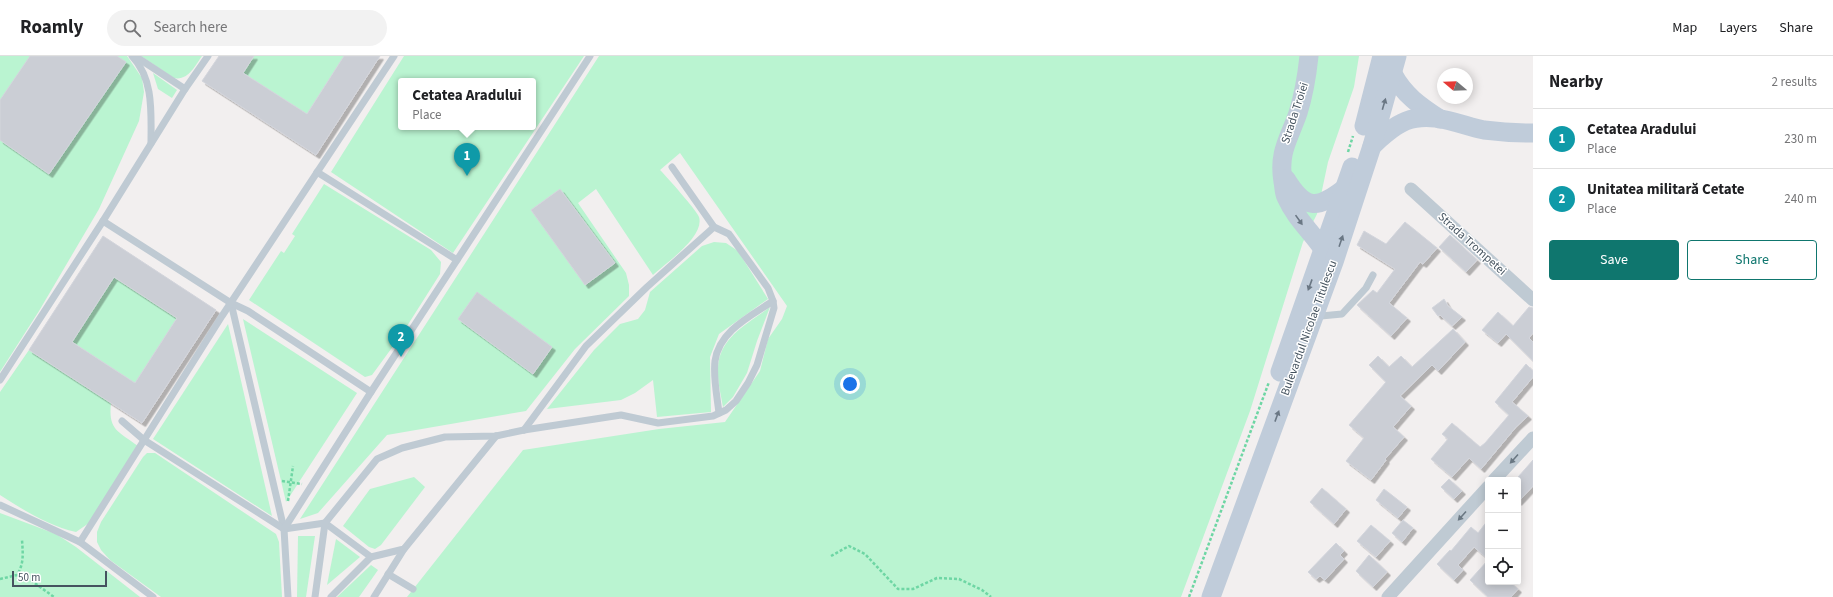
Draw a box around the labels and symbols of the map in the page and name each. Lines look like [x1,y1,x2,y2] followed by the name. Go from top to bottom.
[1437,68,1473,104] north arrow
[1277,80,1313,146] street label: Strada Troiei
[1381,97,1387,109] one-way arrow
[454,143,480,176] pin: 1
[1434,209,1510,279] street label: Strada Trompetei
[1295,214,1303,225] one-way arrow
[1338,235,1344,247] one-way arrow
[1277,258,1341,398] street label: Bulevardul Nicolae Titulescu
[1307,280,1313,292] one-way arrow
[388,324,414,357] pin: 2
[840,374,860,394] your location
[1275,409,1281,421] one-way arrow
[1509,454,1518,464] one-way arrow
[1457,511,1466,521] one-way arrow
[12,569,107,588] scale bar

